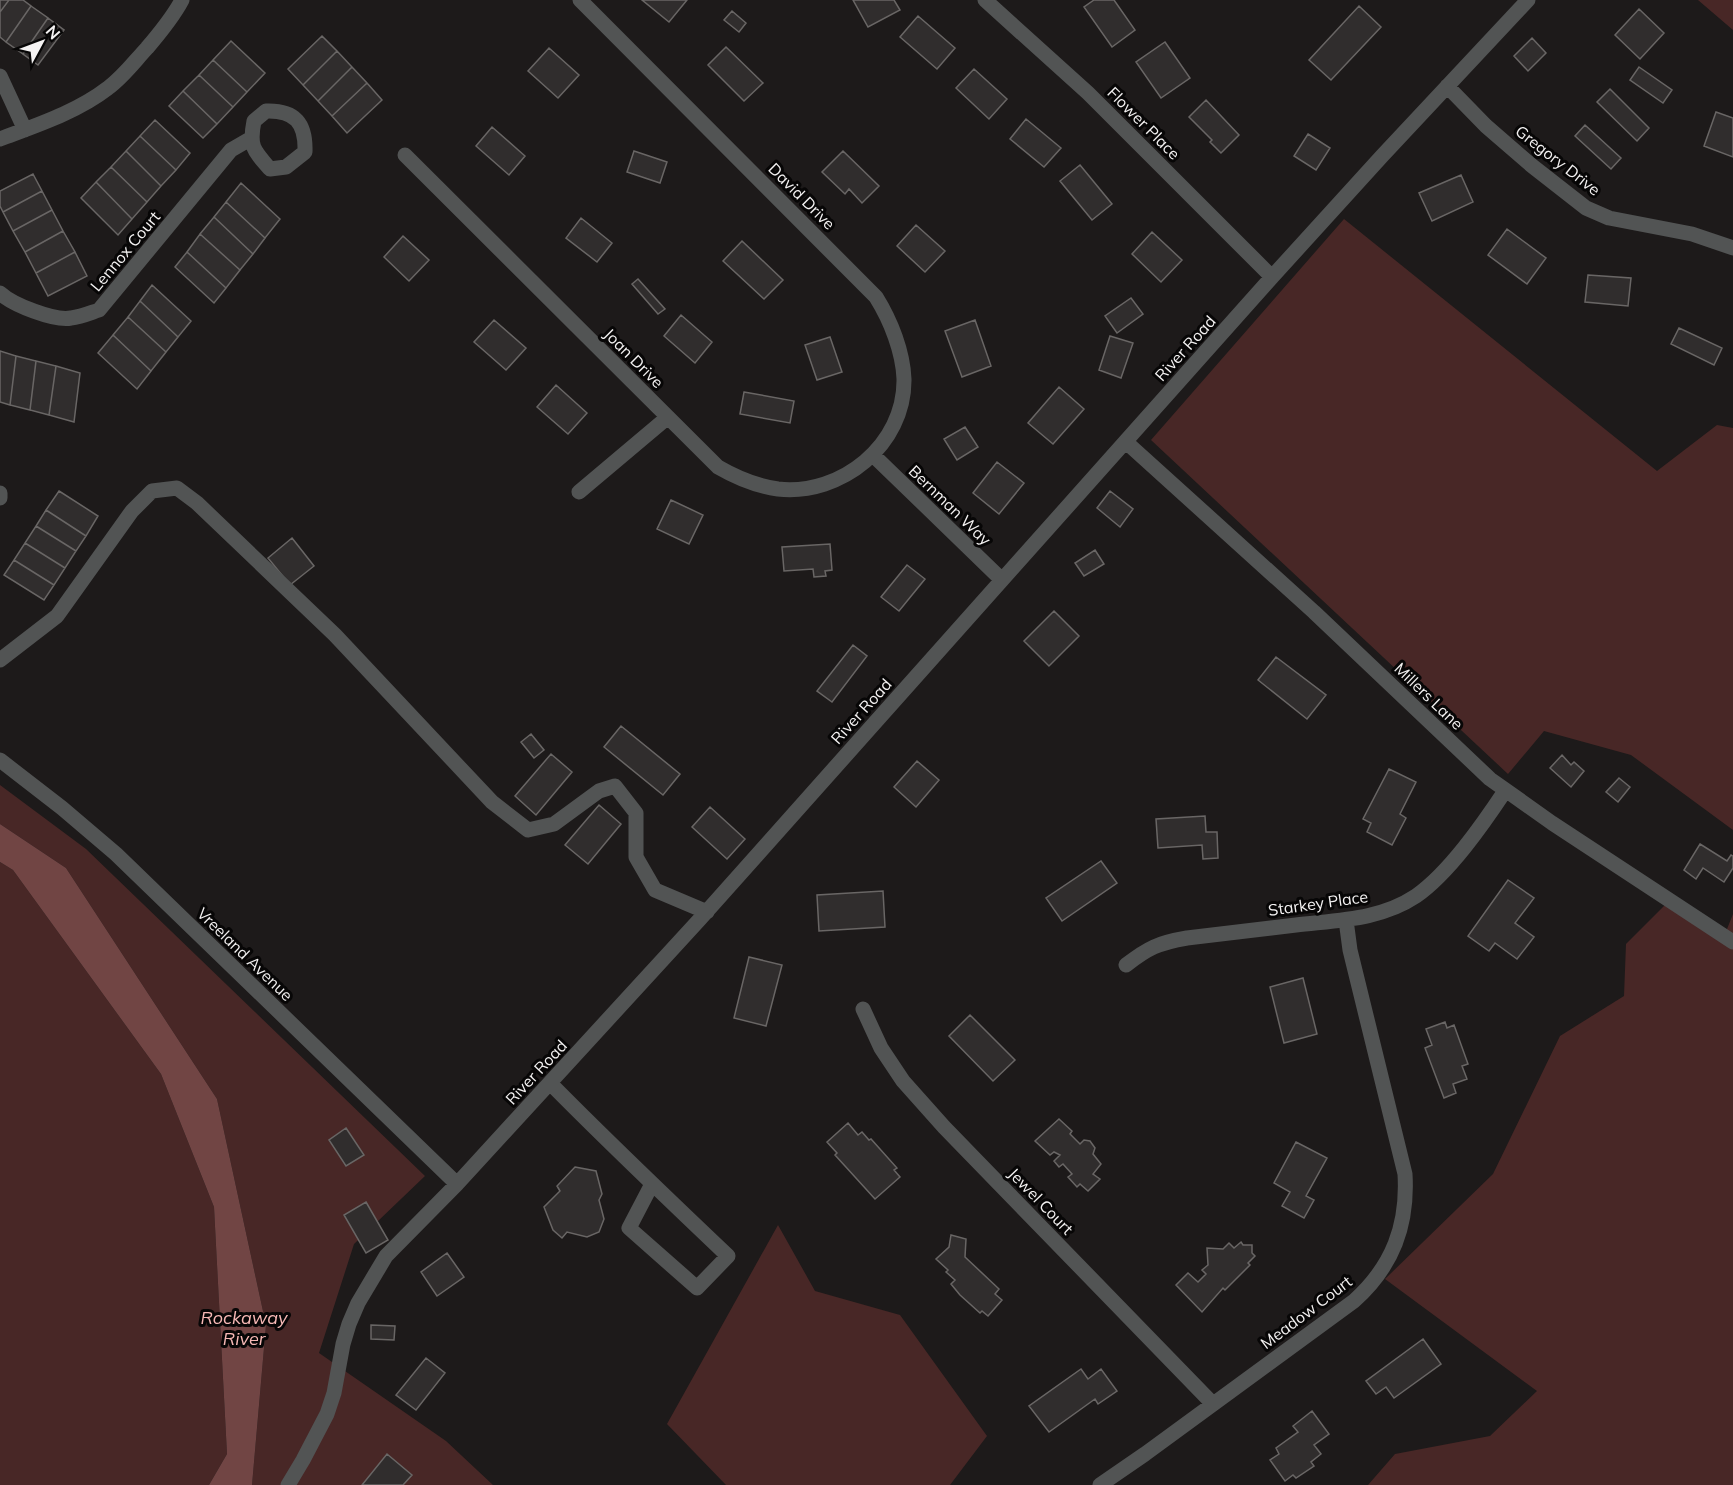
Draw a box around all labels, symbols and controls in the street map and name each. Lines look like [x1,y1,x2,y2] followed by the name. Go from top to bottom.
[12,12,72,72] north arrow
[42,21,65,43] text: N
[1103,82,1185,164] street label: Flower Place
[1511,121,1605,199] street label: Gregory Drive
[764,158,840,234] street label: David Drive
[86,207,165,295] street label: Lennox Court
[1150,311,1220,385] street label: River Road
[600,324,668,392] street label: Joan Drive
[905,461,996,550] street label: Bernman Way
[1390,658,1468,734] street label: Millers Lane
[826,674,896,748] street label: River Road
[1267,886,1369,920] street label: Starkey Place
[193,903,297,1005] street label: Vreeland Avenue
[501,1035,571,1109] street label: River Road
[1004,1164,1078,1239] street label: Jewel Court
[1256,1271,1356,1353] street label: Meadow Court
[200,1306,289,1350] water label: Rockaway River

